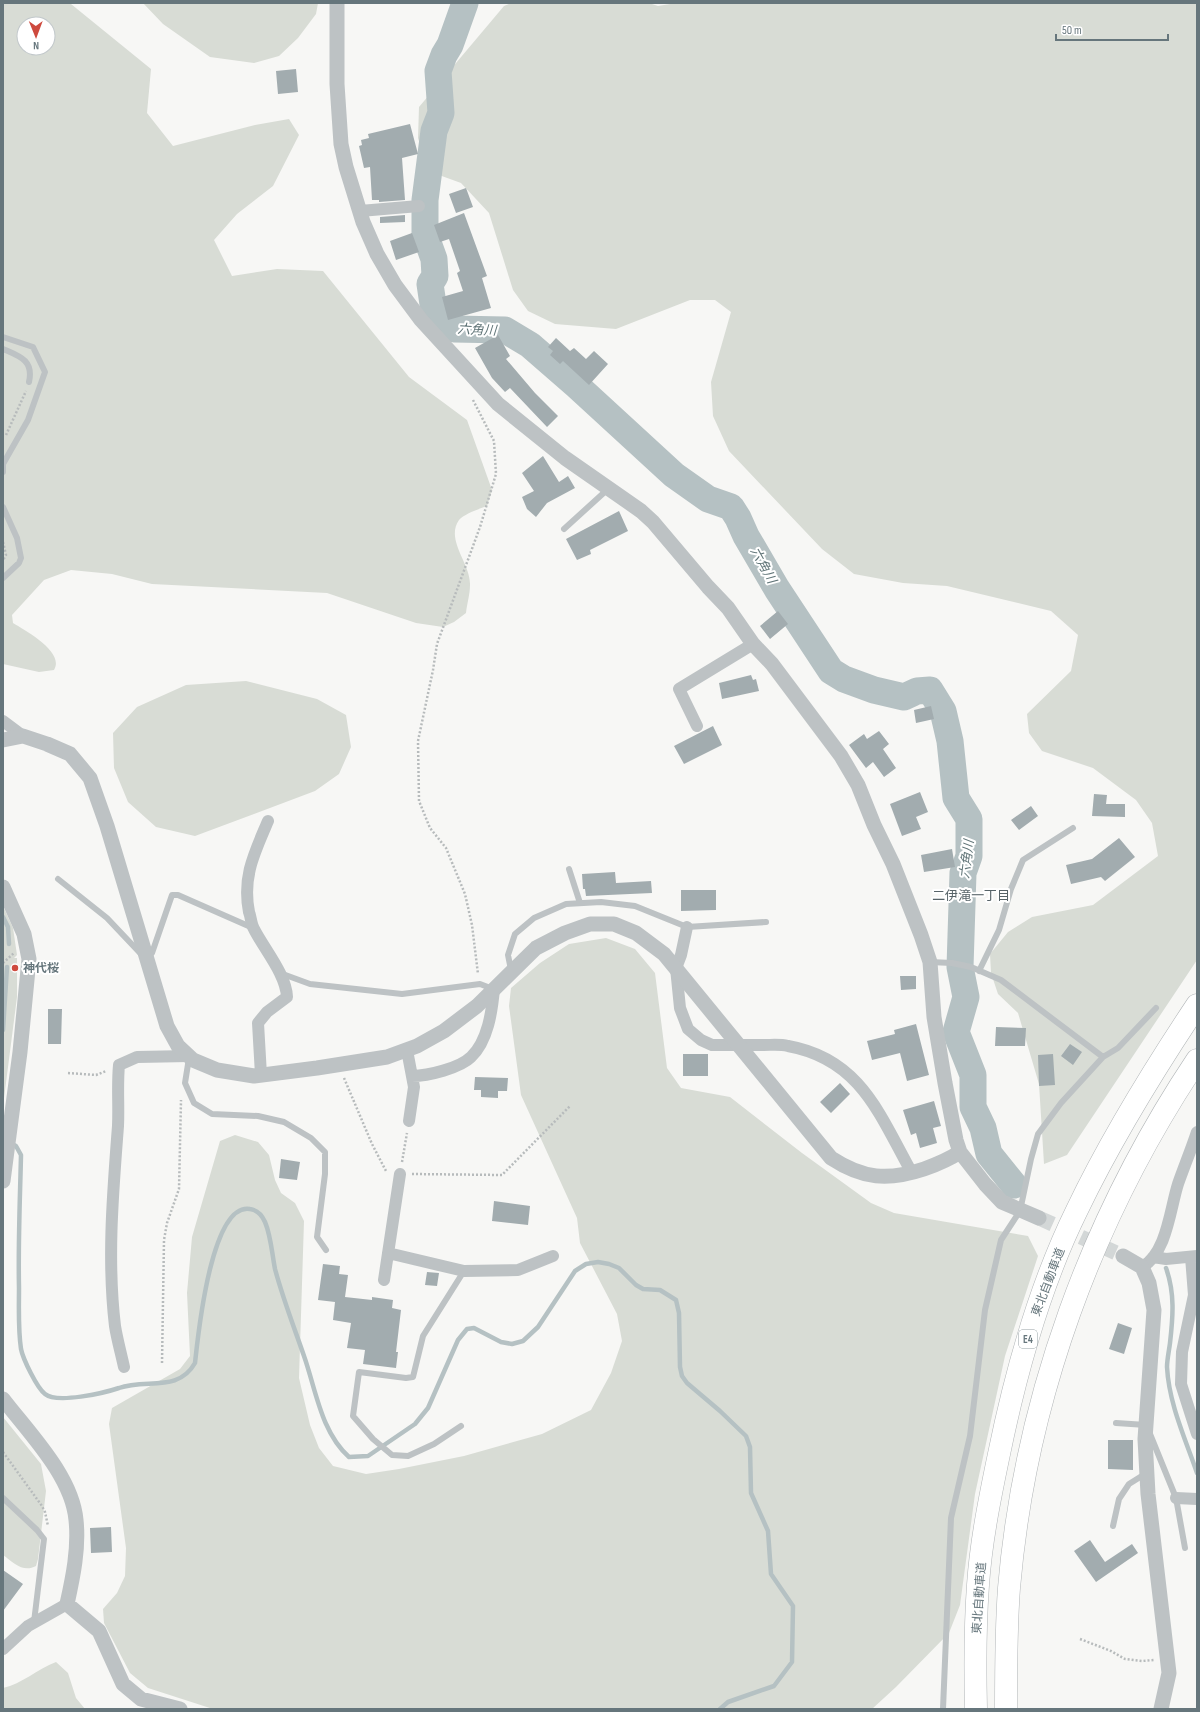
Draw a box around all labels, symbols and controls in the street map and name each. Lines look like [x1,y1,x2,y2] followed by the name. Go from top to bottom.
[16,16,56,56] north arrow
[1056,16,1168,42] scale bar
[1062,23,1082,38] text: 50 m
[33,39,39,52] text: N
[457,321,499,339] water label: 六角川
[747,545,781,588] water label: 六角川
[957,837,978,879] water label: 六角川
[932,888,1010,904] district label: 二伊滝一丁目
[23,961,59,976] place label: 神代桜
[10,963,20,973] marker: 神代桜
[1029,1246,1068,1318] street label: 東北自動車道
[1019,1330,1037,1348] road number: E4
[970,1562,989,1634] street label: 東北自動車道

